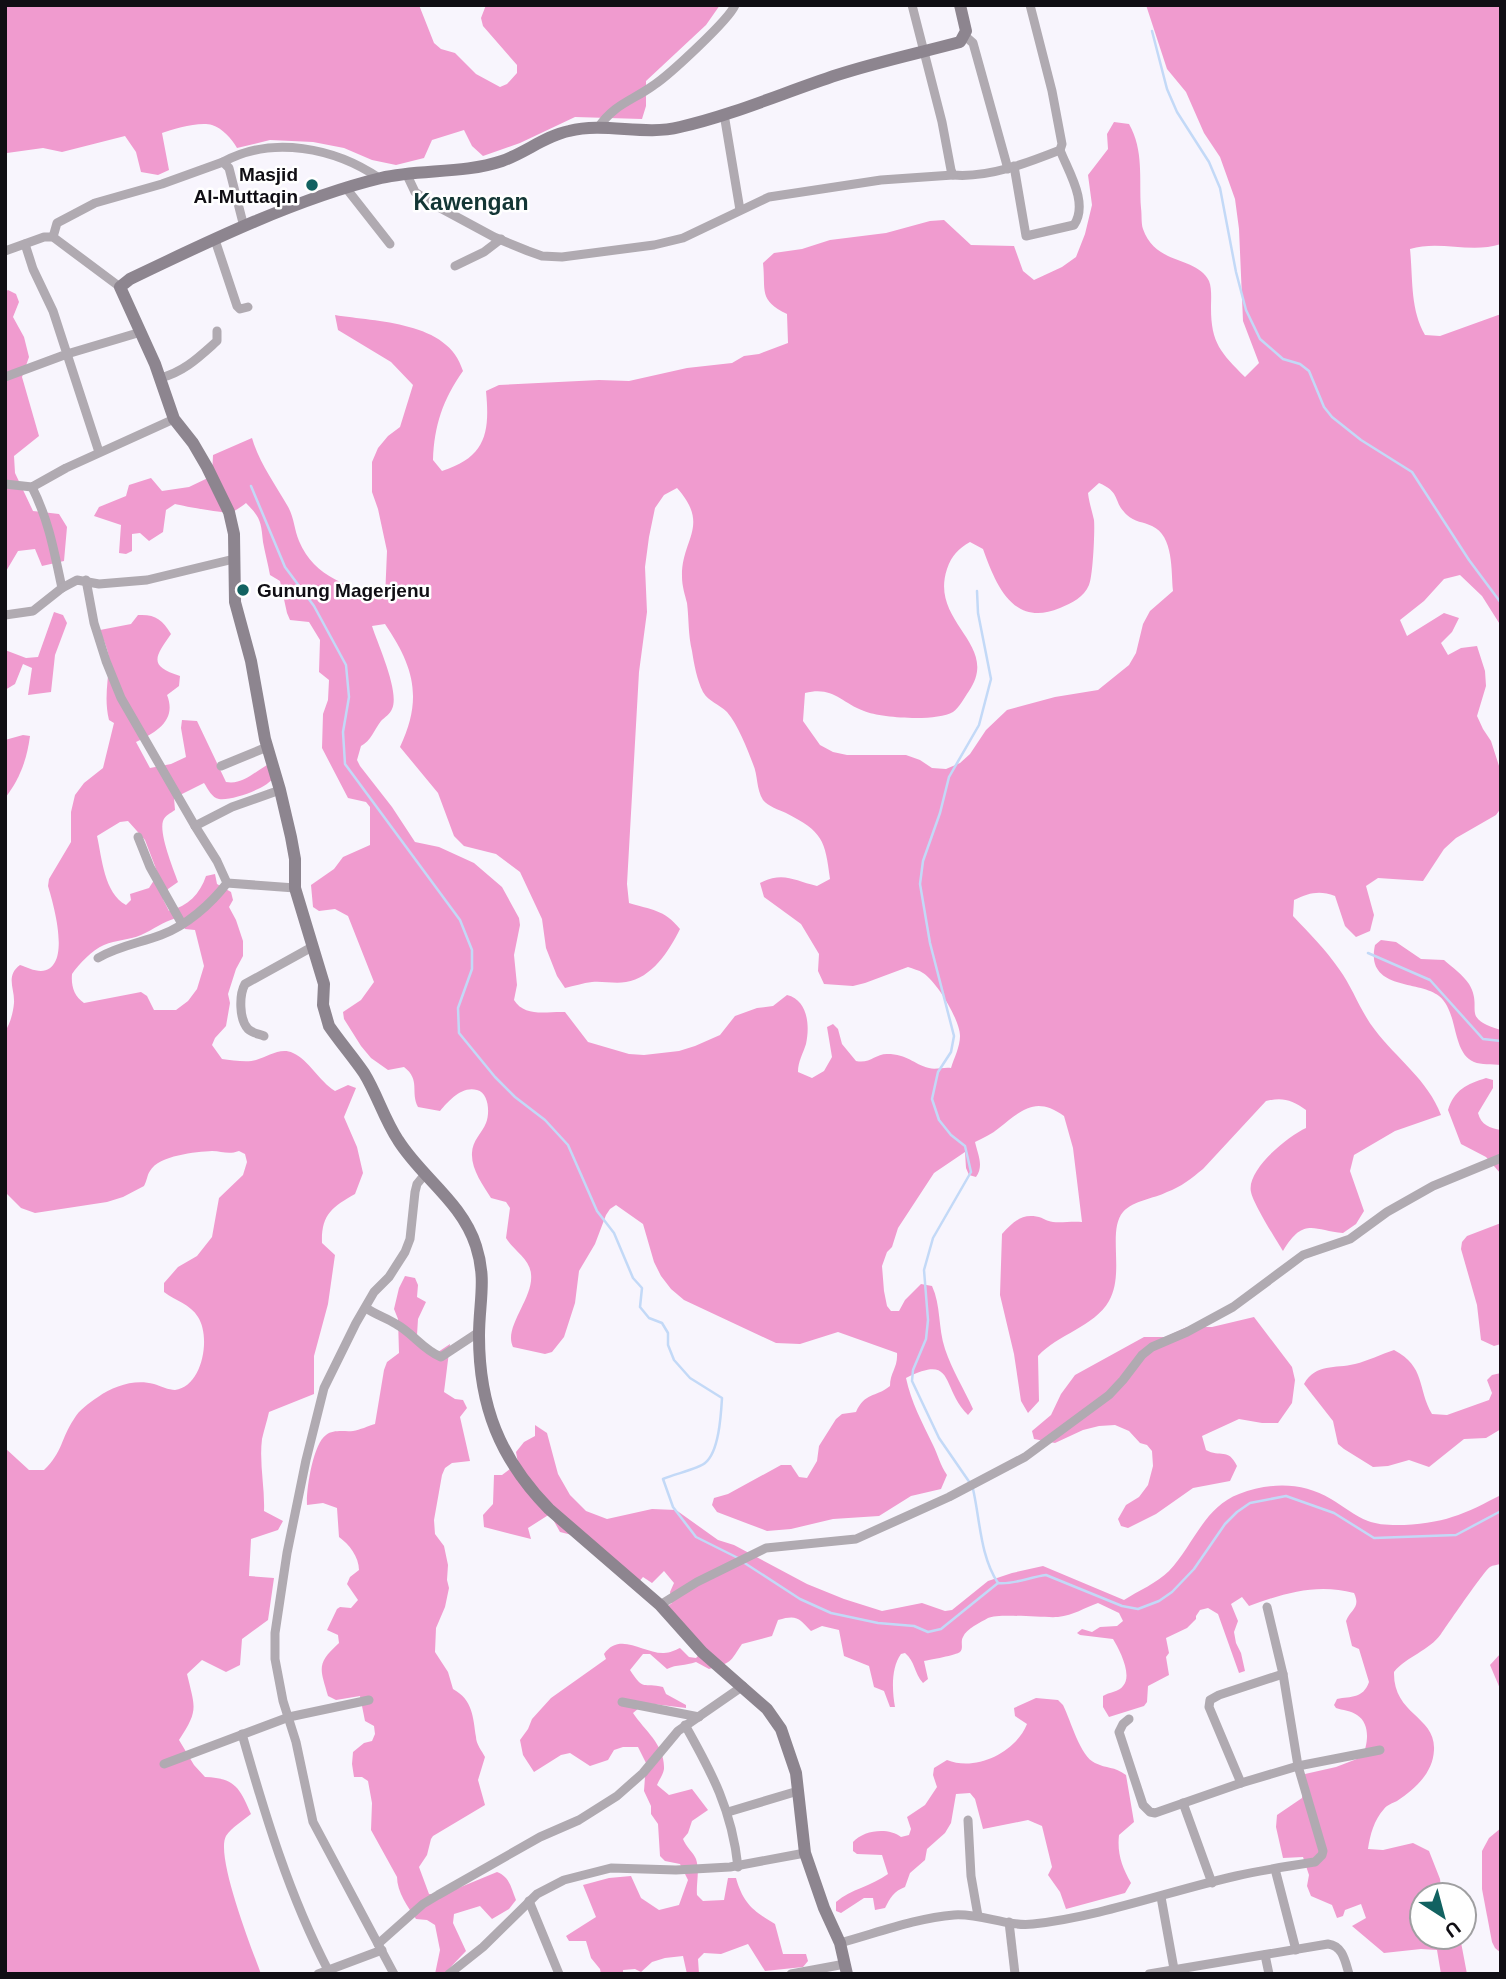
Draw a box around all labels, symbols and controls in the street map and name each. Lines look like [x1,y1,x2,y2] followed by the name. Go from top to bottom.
[194,164,298,207] place label: Masjid Al-Muttaqin
[304,177,320,193] marker: Masjid Al-Muttaqin
[413,189,529,215] district label: Kawengan
[257,580,430,601] place label: Gunung Magerjenu
[235,582,251,598] marker: Gunung Magerjenu
[1408,1881,1478,1951] north arrow
[1441,1917,1464,1942] text: U

